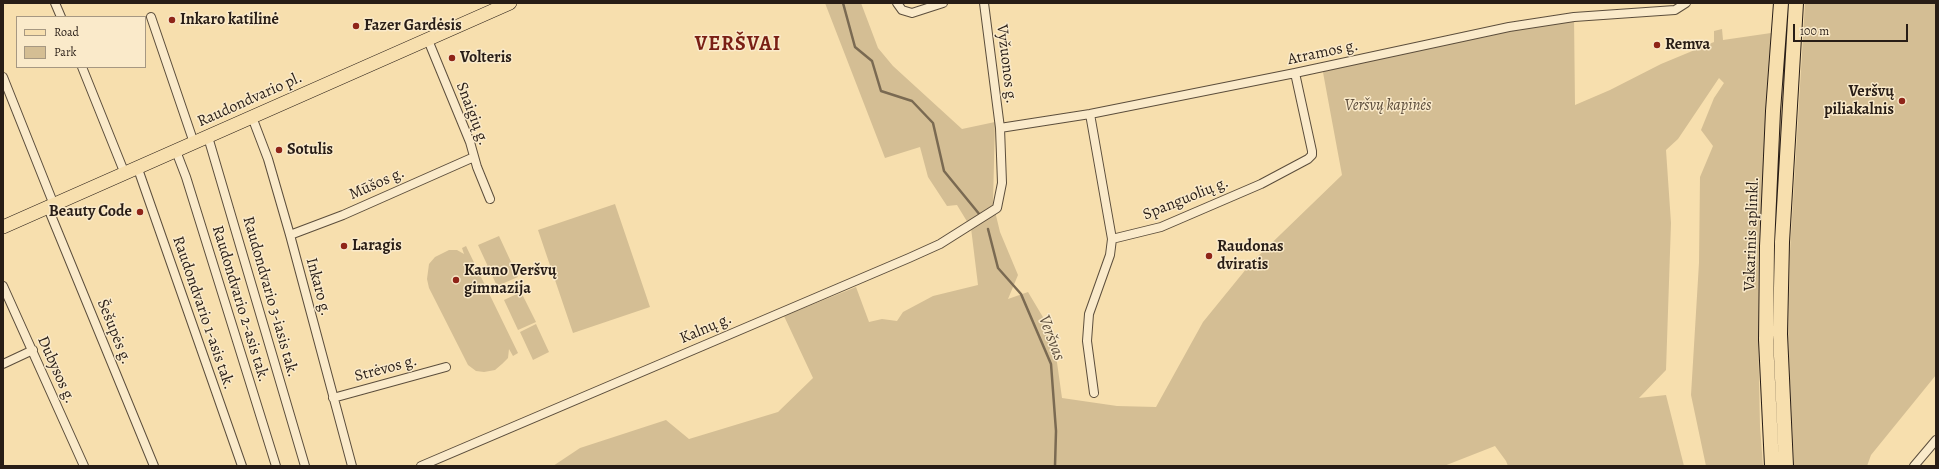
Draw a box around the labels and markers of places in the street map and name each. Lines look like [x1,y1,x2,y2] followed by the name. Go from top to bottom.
[180,10,279,30] place label: Inkaro katilinė
[167,15,177,25] marker: Inkaro katilinė
[364,16,462,36] place label: Fazer Gardėsis
[351,21,361,31] marker: Fazer Gardėsis
[1665,35,1710,55] place label: Remva
[1652,40,1662,50] marker: Remva
[460,48,512,68] place label: Volteris
[447,53,457,63] marker: Volteris
[1824,82,1894,120] place label: Veršvų piliakalnis
[1897,96,1907,106] marker: Veršvų piliakalnis
[287,140,333,160] place label: Sotulis
[274,145,284,155] marker: Sotulis
[49,202,132,222] place label: Beauty Code
[135,207,145,217] marker: Beauty Code
[352,236,402,256] place label: Laragis
[1217,237,1284,275] place label: Raudonas dviratis
[339,241,349,251] marker: Laragis
[1204,251,1214,261] marker: Raudonas dviratis
[464,261,556,299] place label: Kauno Veršvų gimnazija
[451,275,461,285] marker: Kauno Veršvų gimnazija

